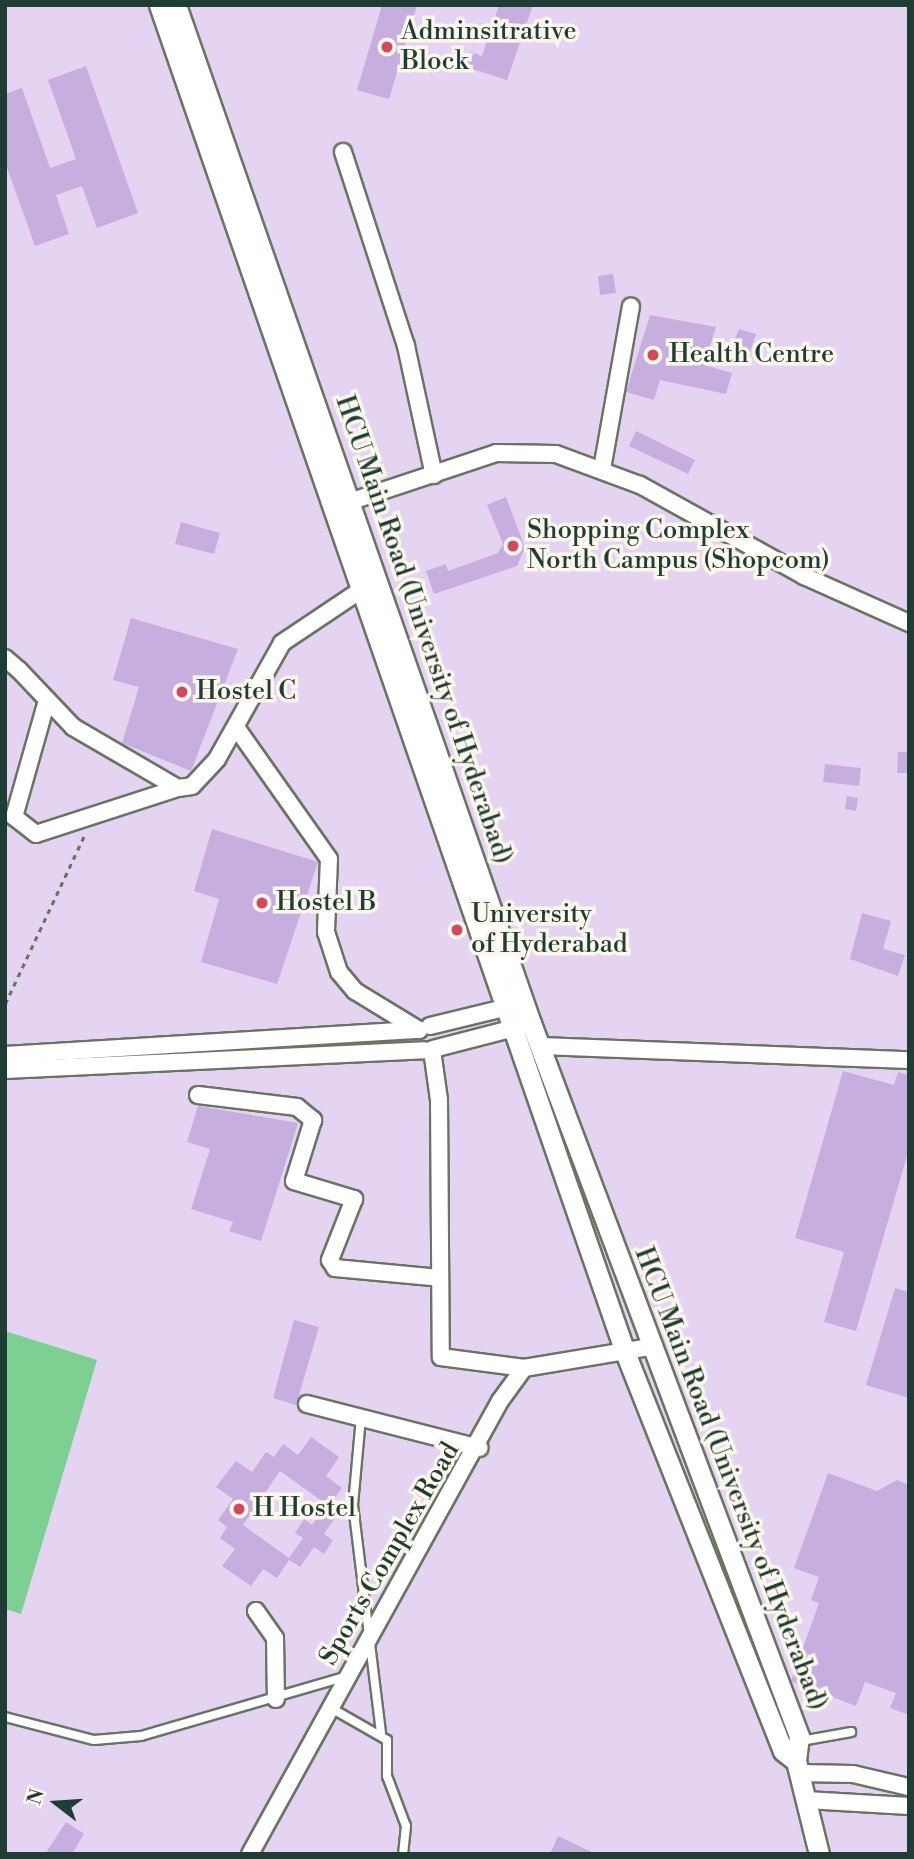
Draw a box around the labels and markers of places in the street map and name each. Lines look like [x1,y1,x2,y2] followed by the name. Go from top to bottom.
[401,16,577,78] place label: Adminsitrative Block
[379,39,395,55] marker: Adminsitrative Block
[669,339,834,371] place label: Health Centre
[643,345,663,365] marker: Health Centre
[527,515,830,576] place label: Shopping Complex North Campus (Shopcom)
[505,538,521,554] marker: Shopping Complex North Campus (Shopcom)
[196,676,296,708] place label: Hostel C
[174,684,190,700] marker: Hostel C
[276,887,376,919] place label: Hostel B
[254,895,270,911] marker: Hostel B
[471,899,628,960] place label: University of Hyderabad
[449,922,465,938] marker: University of Hyderabad
[253,1493,356,1525] place label: H Hostel
[231,1501,247,1517] marker: H Hostel

